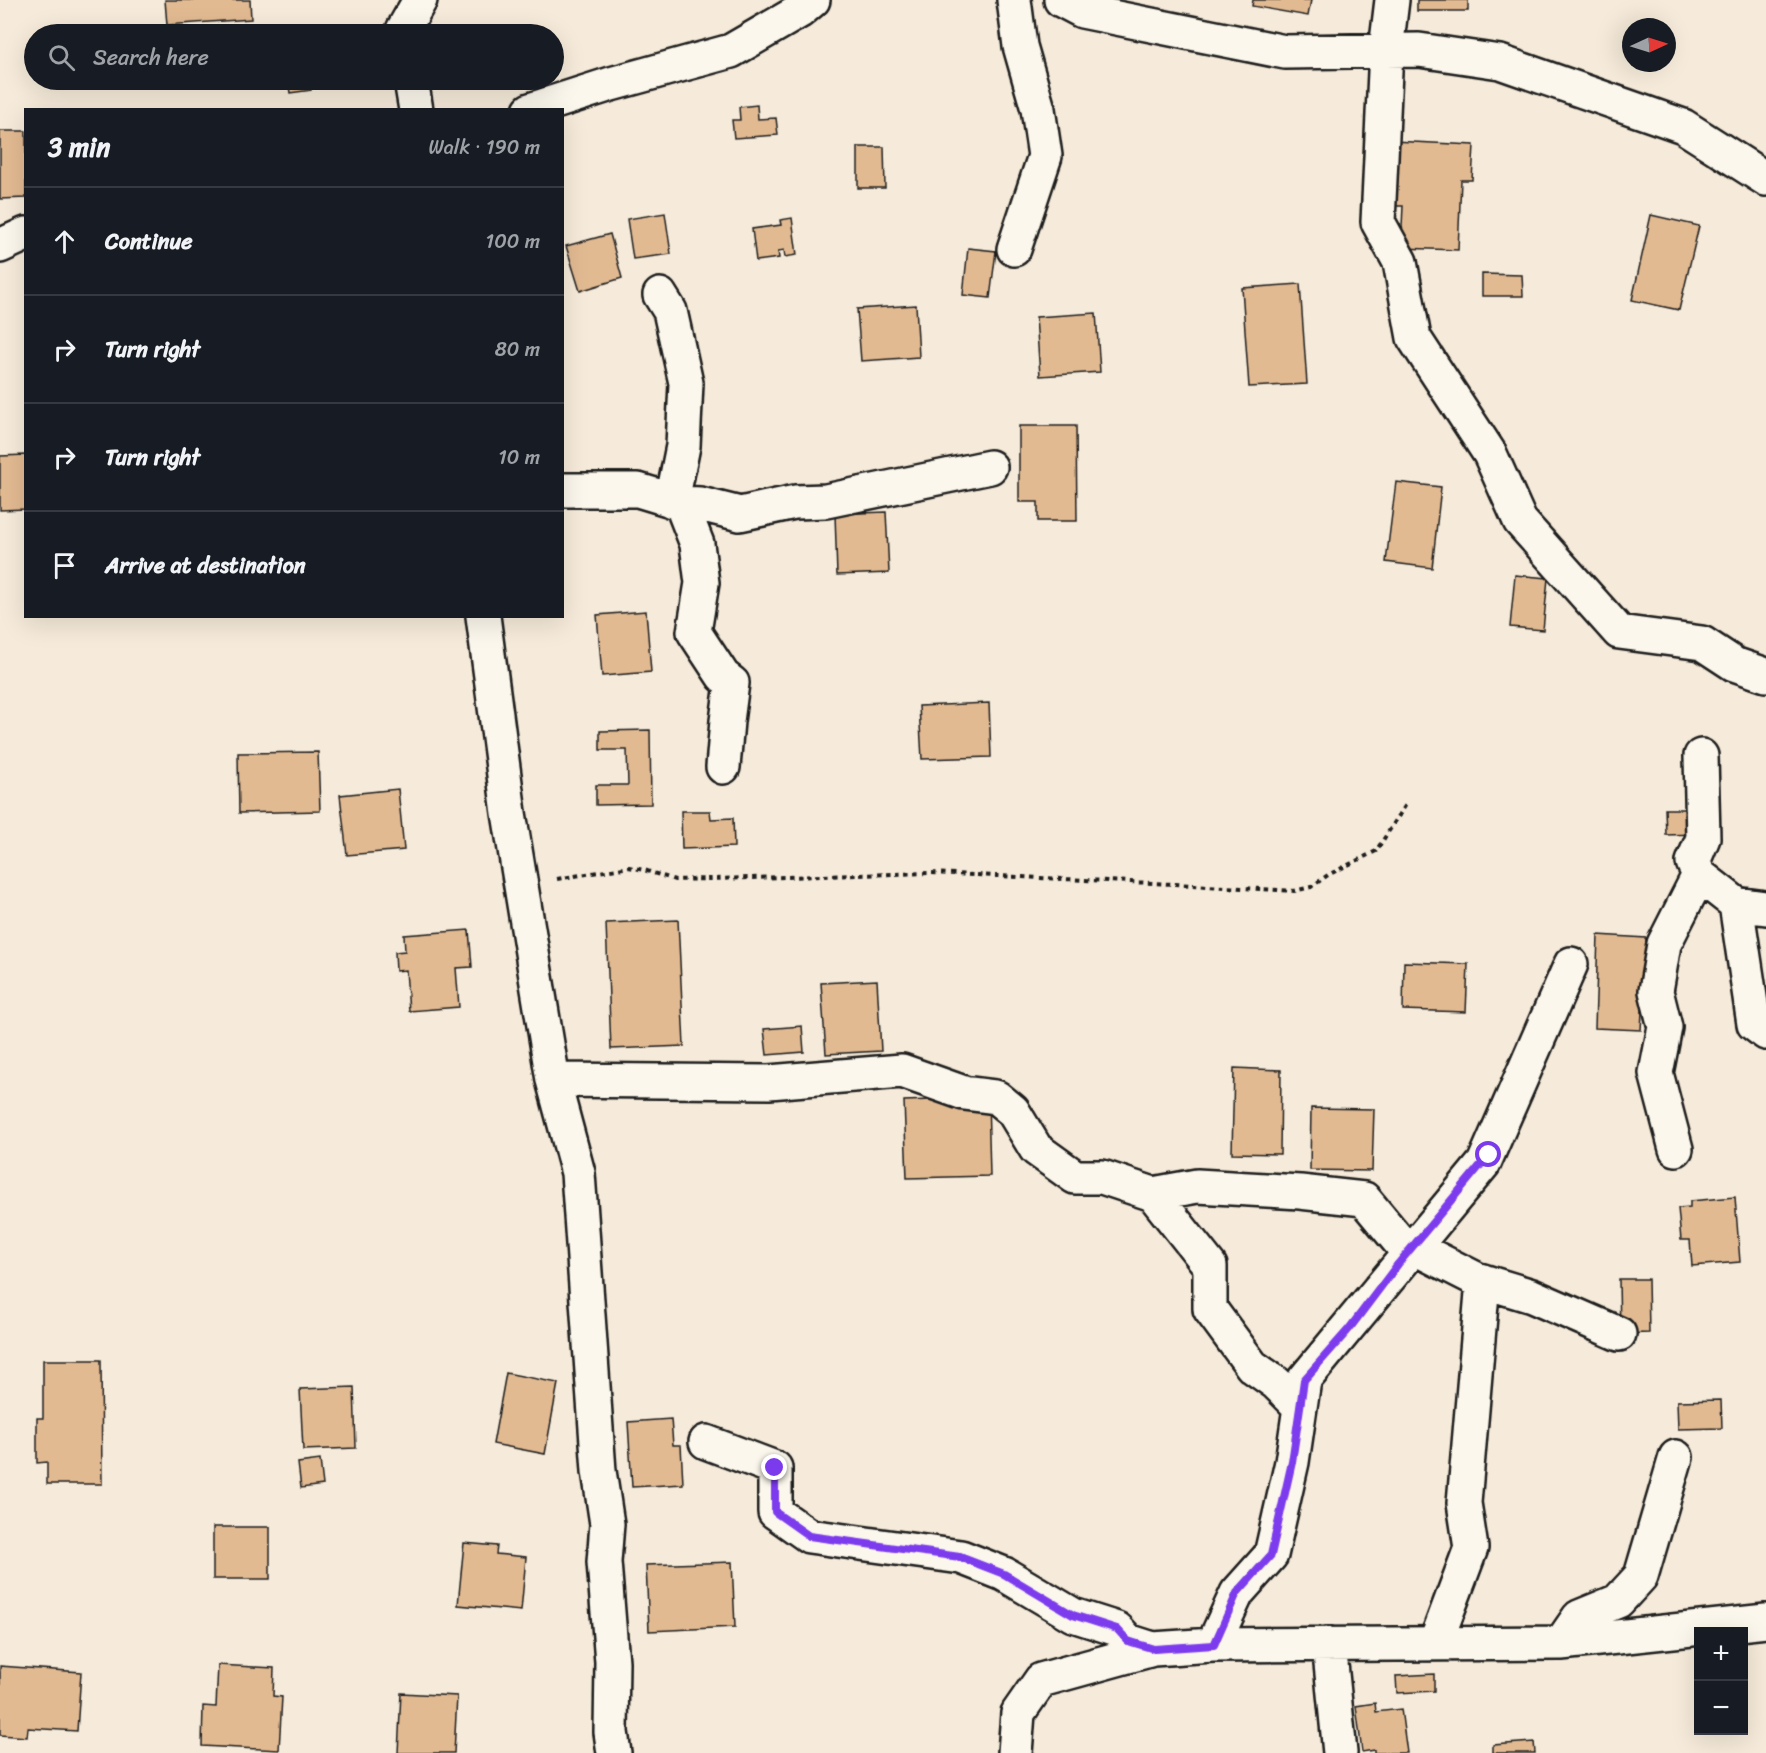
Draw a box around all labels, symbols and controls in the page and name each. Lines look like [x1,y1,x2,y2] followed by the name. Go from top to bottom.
[1622,18,1676,72] north arrow
[24,24,564,90] search box
[93,38,209,77] text: Search here
[45,41,78,74] icon: search
[48,124,110,170] text: 3 min
[428,130,540,165] text: Walk · 190 m
[105,222,193,261] text: Continue
[486,224,540,259] text: 100 m
[48,225,81,258] icon: ahead
[105,330,200,369] text: Turn right
[495,332,540,367] text: 80 m
[48,333,81,366] icon: right
[105,438,200,477] text: Turn right
[498,440,540,475] text: 10 m
[48,441,81,474] icon: right
[105,546,306,585] text: Arrive at destination
[48,549,81,582] icon: arrive
[1475,1141,1501,1167] route start
[761,1454,787,1480] route end
[1694,1627,1748,1735] map controls
[1694,1627,1748,1681] button: +
[1694,1681,1748,1735] button: −

